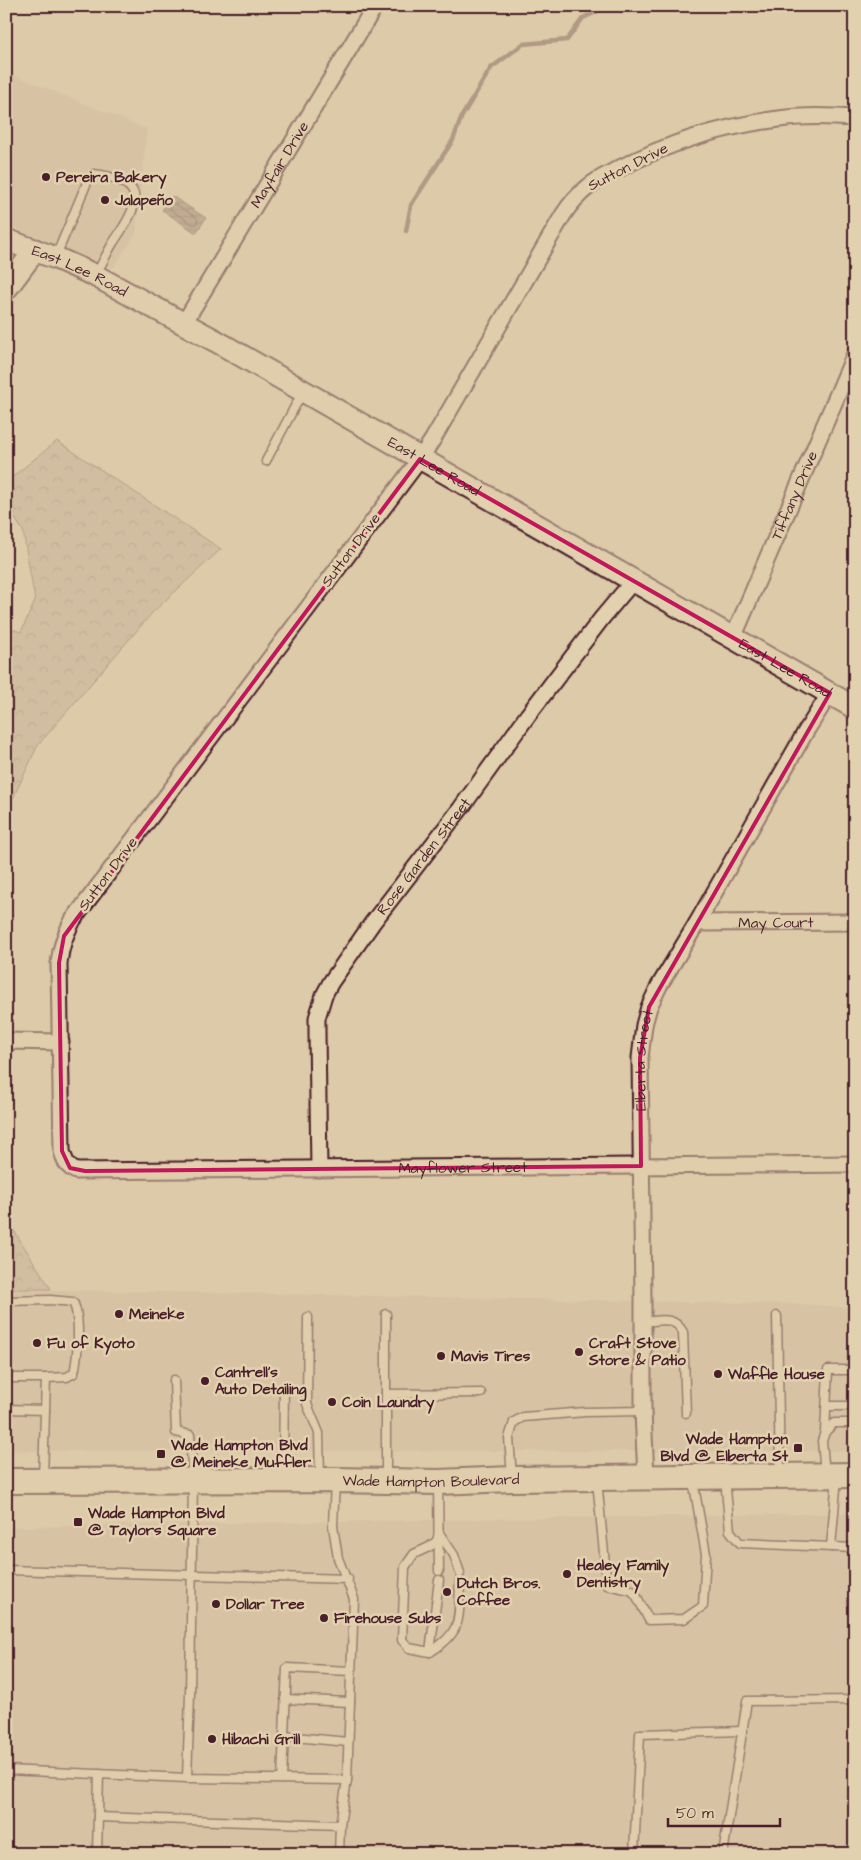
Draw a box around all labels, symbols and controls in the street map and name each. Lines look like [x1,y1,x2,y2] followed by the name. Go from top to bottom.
[245,117,314,212] street label: Mayfair Drive
[584,138,672,196] street label: Sutton Drive
[56,167,167,189] place label: Pereira Bakery
[40,171,52,183] marker: Pereira Bakery
[114,190,174,211] place label: Jalapeño
[99,194,111,206] marker: Jalapeño
[29,240,132,302] street label: East Lee Road
[384,431,484,501] street label: East Lee Road
[766,448,823,543] street label: Tiffany Drive
[316,509,386,591] street label: Sutton Drive
[735,633,836,703] street label: East Lee Road
[372,793,476,919] street label: Rose Garden Street
[73,833,143,915] street label: Sutton Drive
[738,912,814,934] street label: May Court
[629,1007,658,1111] street label: Elberta Street
[398,1156,527,1179] street label: Mayflower Street
[129,1304,185,1325] place label: Meineke
[113,1308,125,1320] marker: Meineke
[47,1333,135,1355] place label: Fu of Kyoto
[588,1333,686,1371] place label: Craft Stove Store & Patio
[31,1337,43,1349] marker: Fu of Kyoto
[451,1346,531,1367] place label: Mavis Tires
[573,1346,585,1358] marker: Craft Stove Store & Patio
[435,1350,447,1362] marker: Mavis Tires
[215,1362,307,1402] place label: Cantrell's Auto Detailing
[727,1364,825,1385] place label: Waffle House
[712,1368,724,1380] marker: Waffle House
[199,1375,211,1387] marker: Cantrell's Auto Detailing
[342,1392,435,1414] place label: Coin Laundry
[326,1396,338,1408] marker: Coin Laundry
[660,1429,789,1467] place label: Wade Hampton Blvd @ Elberta St
[170,1435,312,1473] place label: Wade Hampton Blvd @ Meineke Muffler
[792,1442,804,1454] marker: Wade Hampton Blvd @ Elberta St
[155,1448,167,1460] marker: Wade Hampton Blvd @ Meineke Muffler
[342,1468,520,1493] street label: Wade Hampton Boulevard
[87,1503,225,1542] place label: Wade Hampton Blvd @ Taylors Square
[72,1516,84,1528] marker: Wade Hampton Blvd @ Taylors Square
[577,1555,670,1594] place label: Healey Family Dentistry
[561,1568,573,1580] marker: Healey Family Dentistry
[457,1573,540,1611] place label: Dutch Bros. Coffee
[441,1586,453,1598] marker: Dutch Bros. Coffee
[226,1594,305,1615] place label: Dollar Tree
[210,1598,222,1610] marker: Dollar Tree
[334,1608,442,1629] place label: Firehouse Subs
[318,1612,330,1624] marker: Firehouse Subs
[222,1729,301,1750] place label: Hibachi Grill
[206,1733,218,1745] marker: Hibachi Grill
[668,1795,781,1827] scale bar
[676,1803,714,1824] text: 50 m

